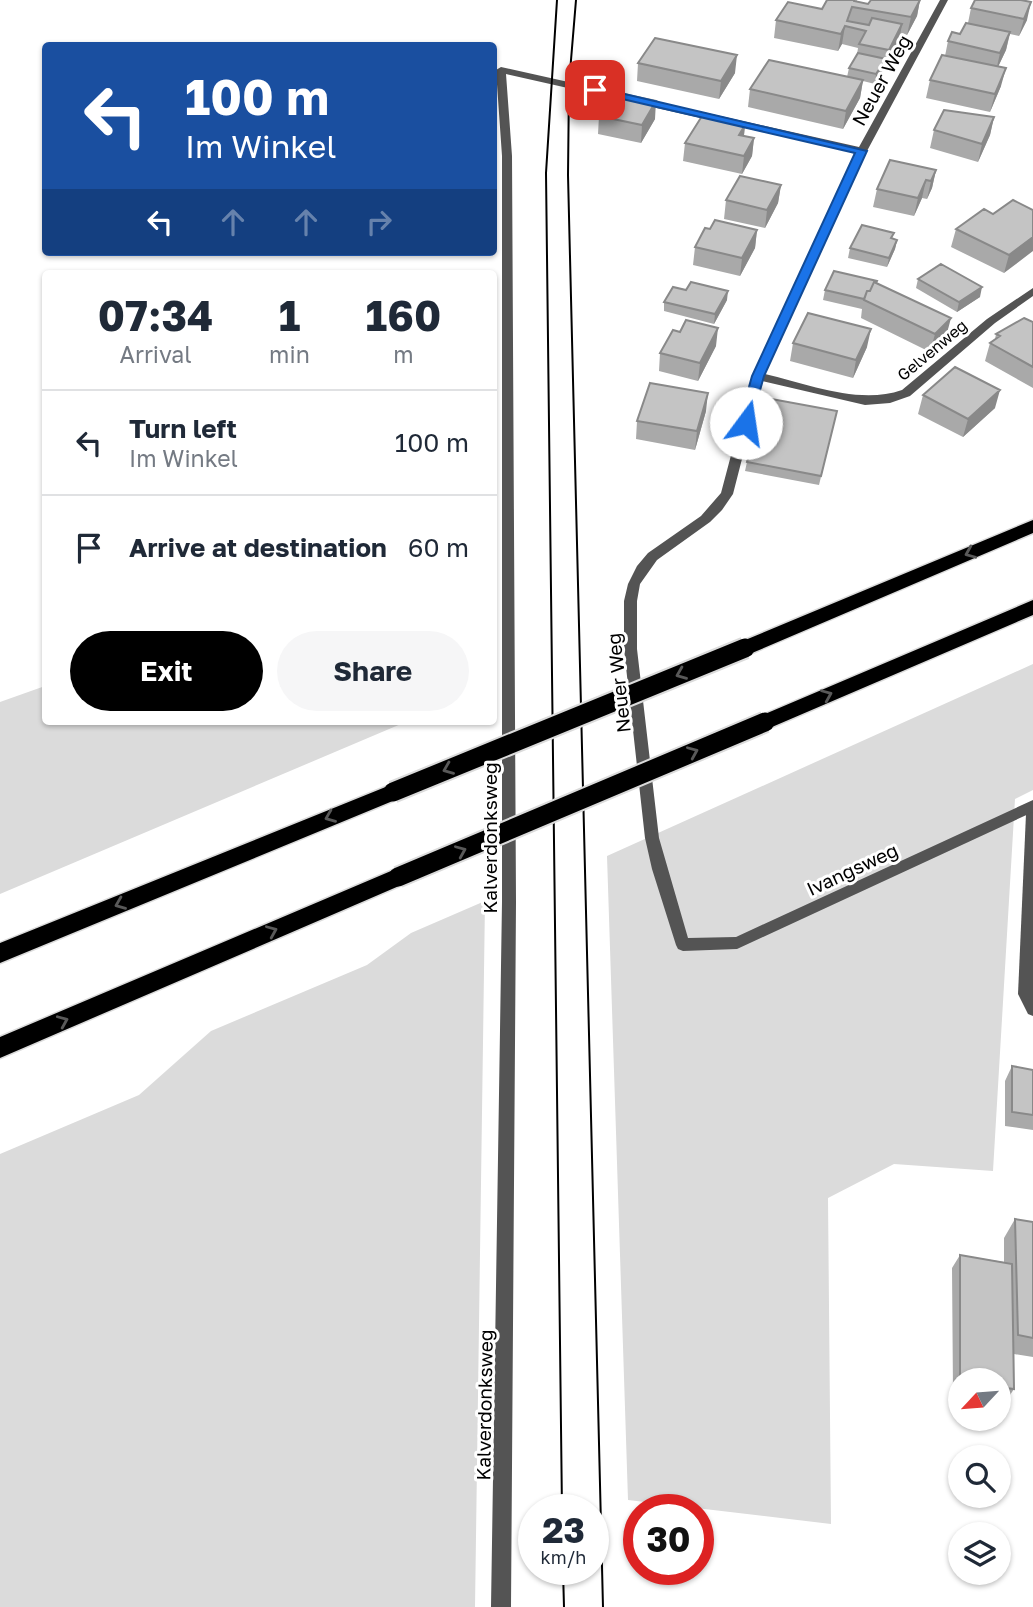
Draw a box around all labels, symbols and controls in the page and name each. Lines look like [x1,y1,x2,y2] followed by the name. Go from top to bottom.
[847,31,915,129] street label: Neuer Weg
[565,60,625,120] pin
[185,67,329,126] text: 100 m
[70,70,161,161] icon: left
[576,71,614,109] icon: arrive
[185,127,337,165] text: Im Winkel
[141,203,179,241] icon: left
[214,203,252,241] icon: ahead
[287,203,325,241] icon: ahead
[360,203,398,241] icon: right
[98,290,213,340] text: 07:34
[279,290,300,340] text: 1
[366,290,441,340] text: 160
[893,315,971,385] street label: Gelvenweg
[120,340,192,368] text: Arrival
[269,340,310,368] text: min
[393,340,414,368] text: m
[709,386,783,460] position arrow
[129,413,237,444] text: Turn left
[70,424,108,462] icon: left
[395,427,469,458] text: 100 m
[129,444,238,472] text: Im Winkel
[70,529,108,567] icon: arrive
[129,532,387,563] text: Arrive at destination
[408,532,469,563] text: 60 m
[965,545,977,559] one-way arrow
[70,631,263,711] button: Exit
[277,631,469,711] button: Share
[601,632,635,734] street label: Neuer Weg
[676,665,688,679] one-way arrow
[820,689,833,703] one-way arrow
[686,747,698,761] one-way arrow
[443,761,456,775] one-way arrow
[478,762,501,914] street label: Kalverdonksweg
[325,809,337,823] one-way arrow
[803,838,901,900] street label: Ivangsweg
[454,845,466,859] one-way arrow
[114,895,126,909] one-way arrow
[265,926,277,940] one-way arrow
[55,1015,68,1029] one-way arrow
[471,1329,497,1481] street label: Kalverdonksweg
[948,1368,1012,1432] north arrow
[948,1368,1011,1585] map controls
[948,1445,1011,1508] button: search
[623,1494,714,1585] speed limit sign: 30
[542,1509,585,1551] text: 23
[948,1522,1011,1585] button: layers
[541,1546,586,1568] text: km/h

